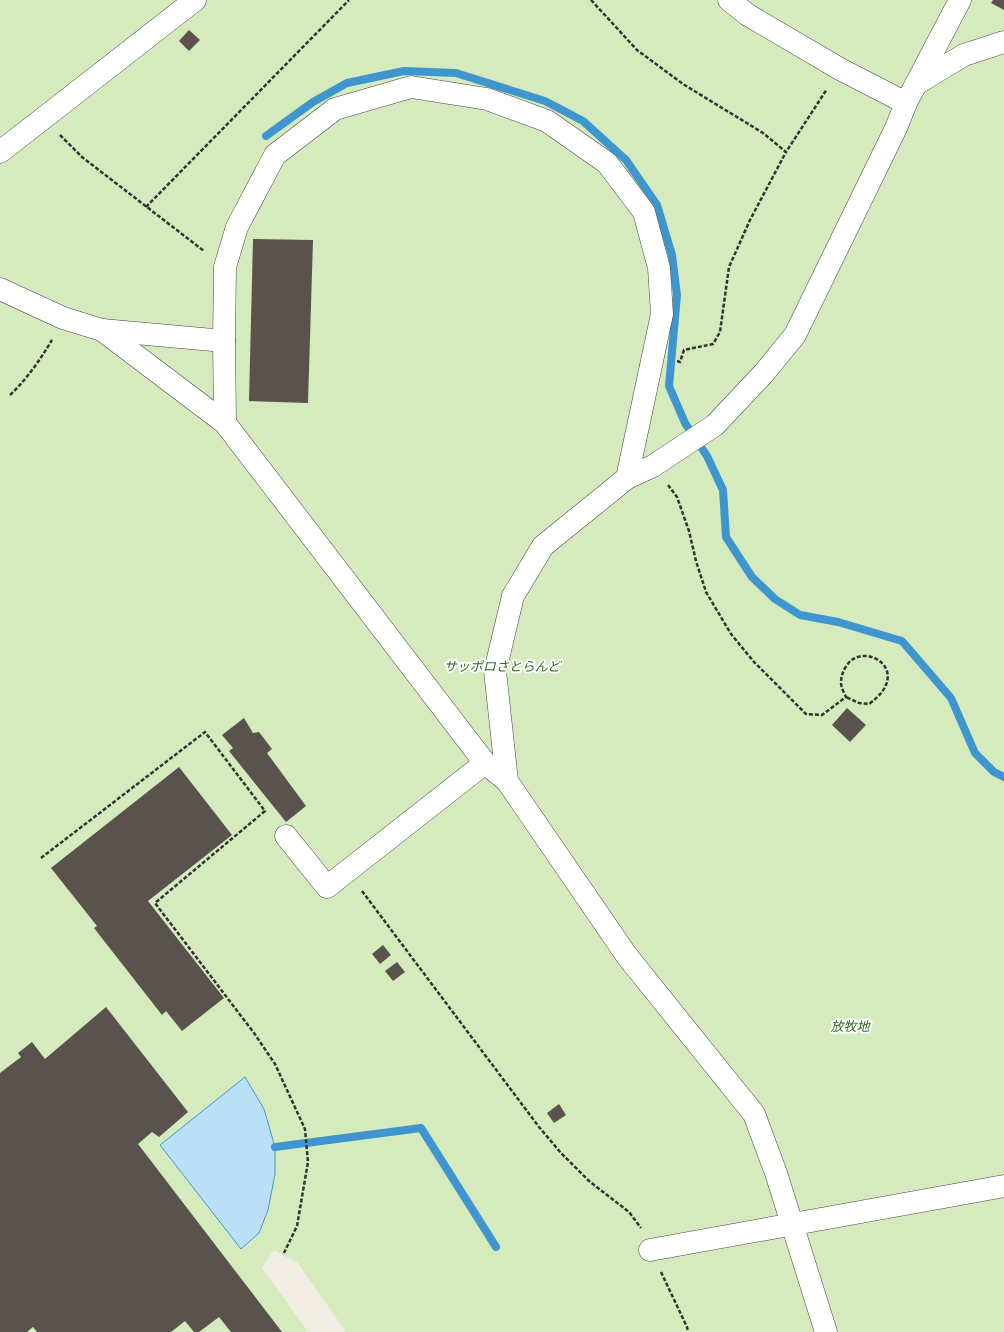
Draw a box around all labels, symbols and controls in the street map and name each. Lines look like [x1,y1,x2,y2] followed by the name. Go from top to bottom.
[444,657,562,677] park label: サッポロさとらんど
[830,1017,871,1037] park label: 放牧地

